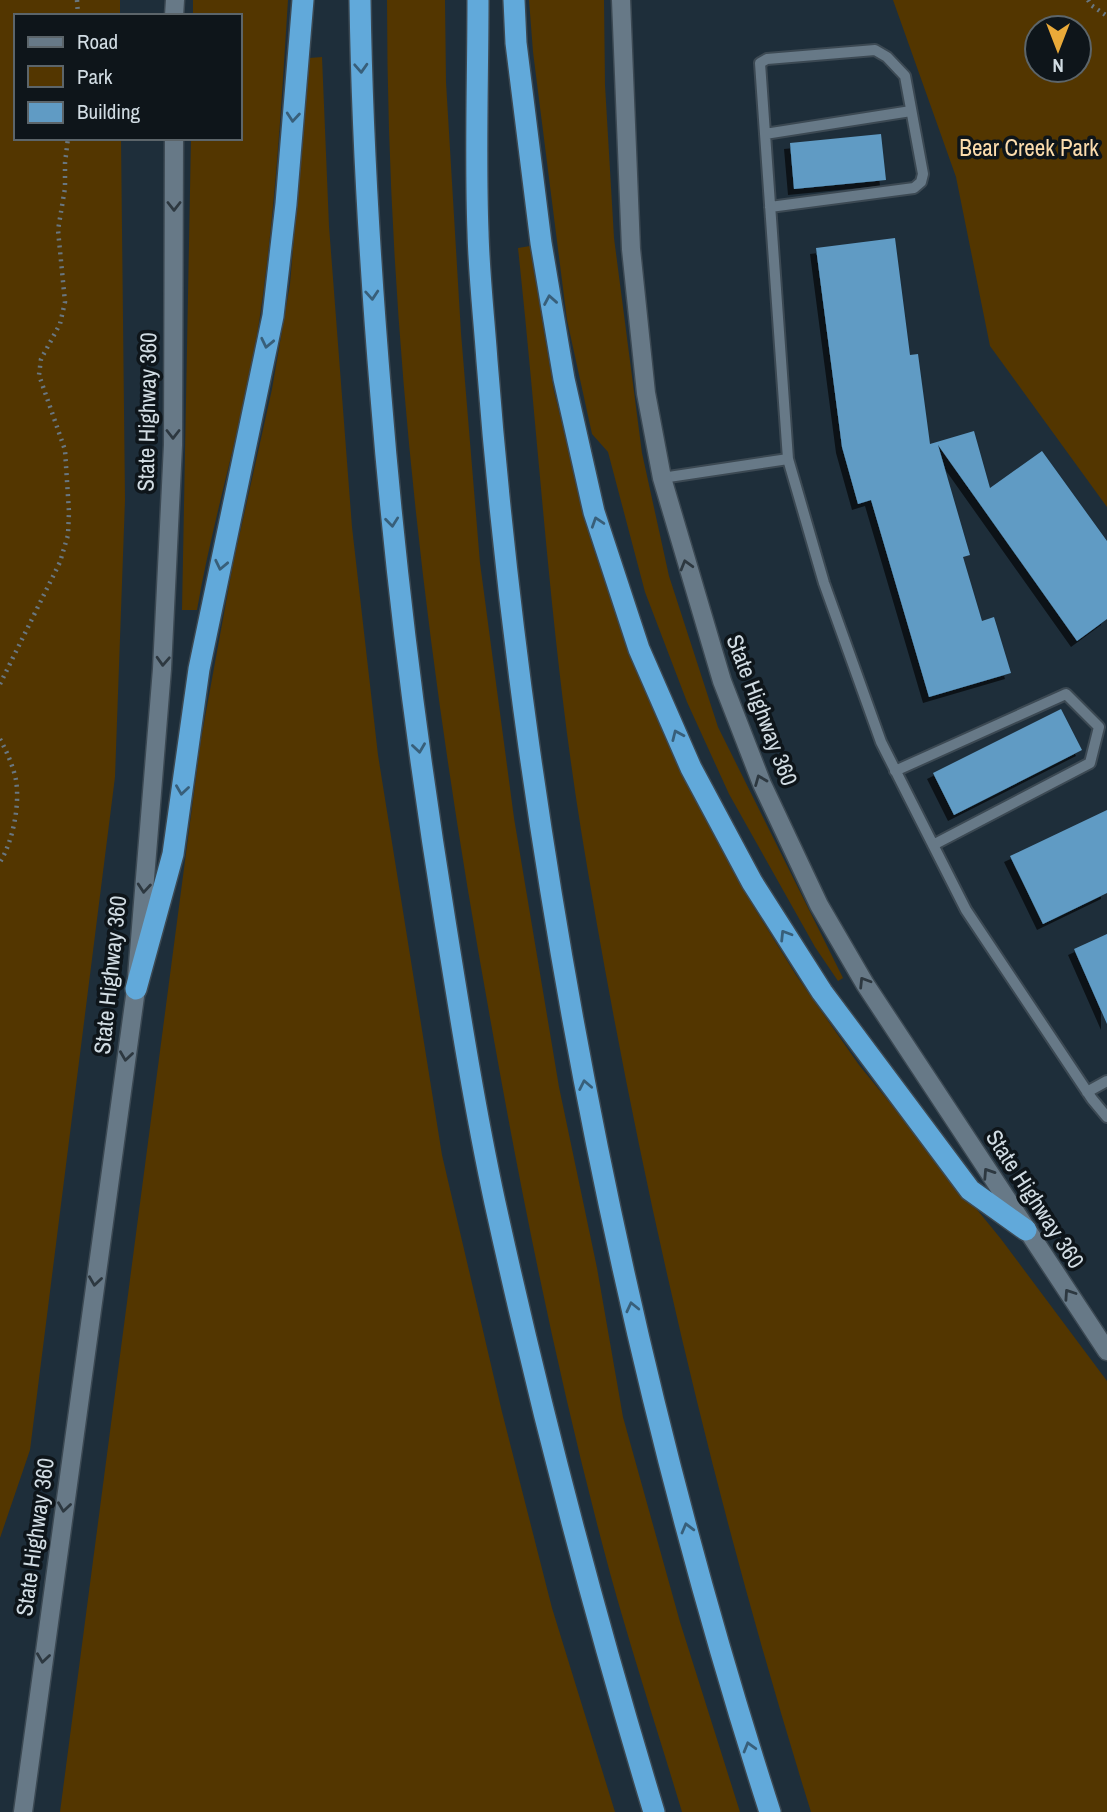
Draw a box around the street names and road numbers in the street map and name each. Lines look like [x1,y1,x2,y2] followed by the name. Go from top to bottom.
[130,332,163,492] street label: State Highway 360
[719,630,805,790] street label: State Highway 360
[86,894,133,1056] street label: State Highway 360
[979,1123,1092,1274] street label: State Highway 360
[8,1456,61,1618] street label: State Highway 360

